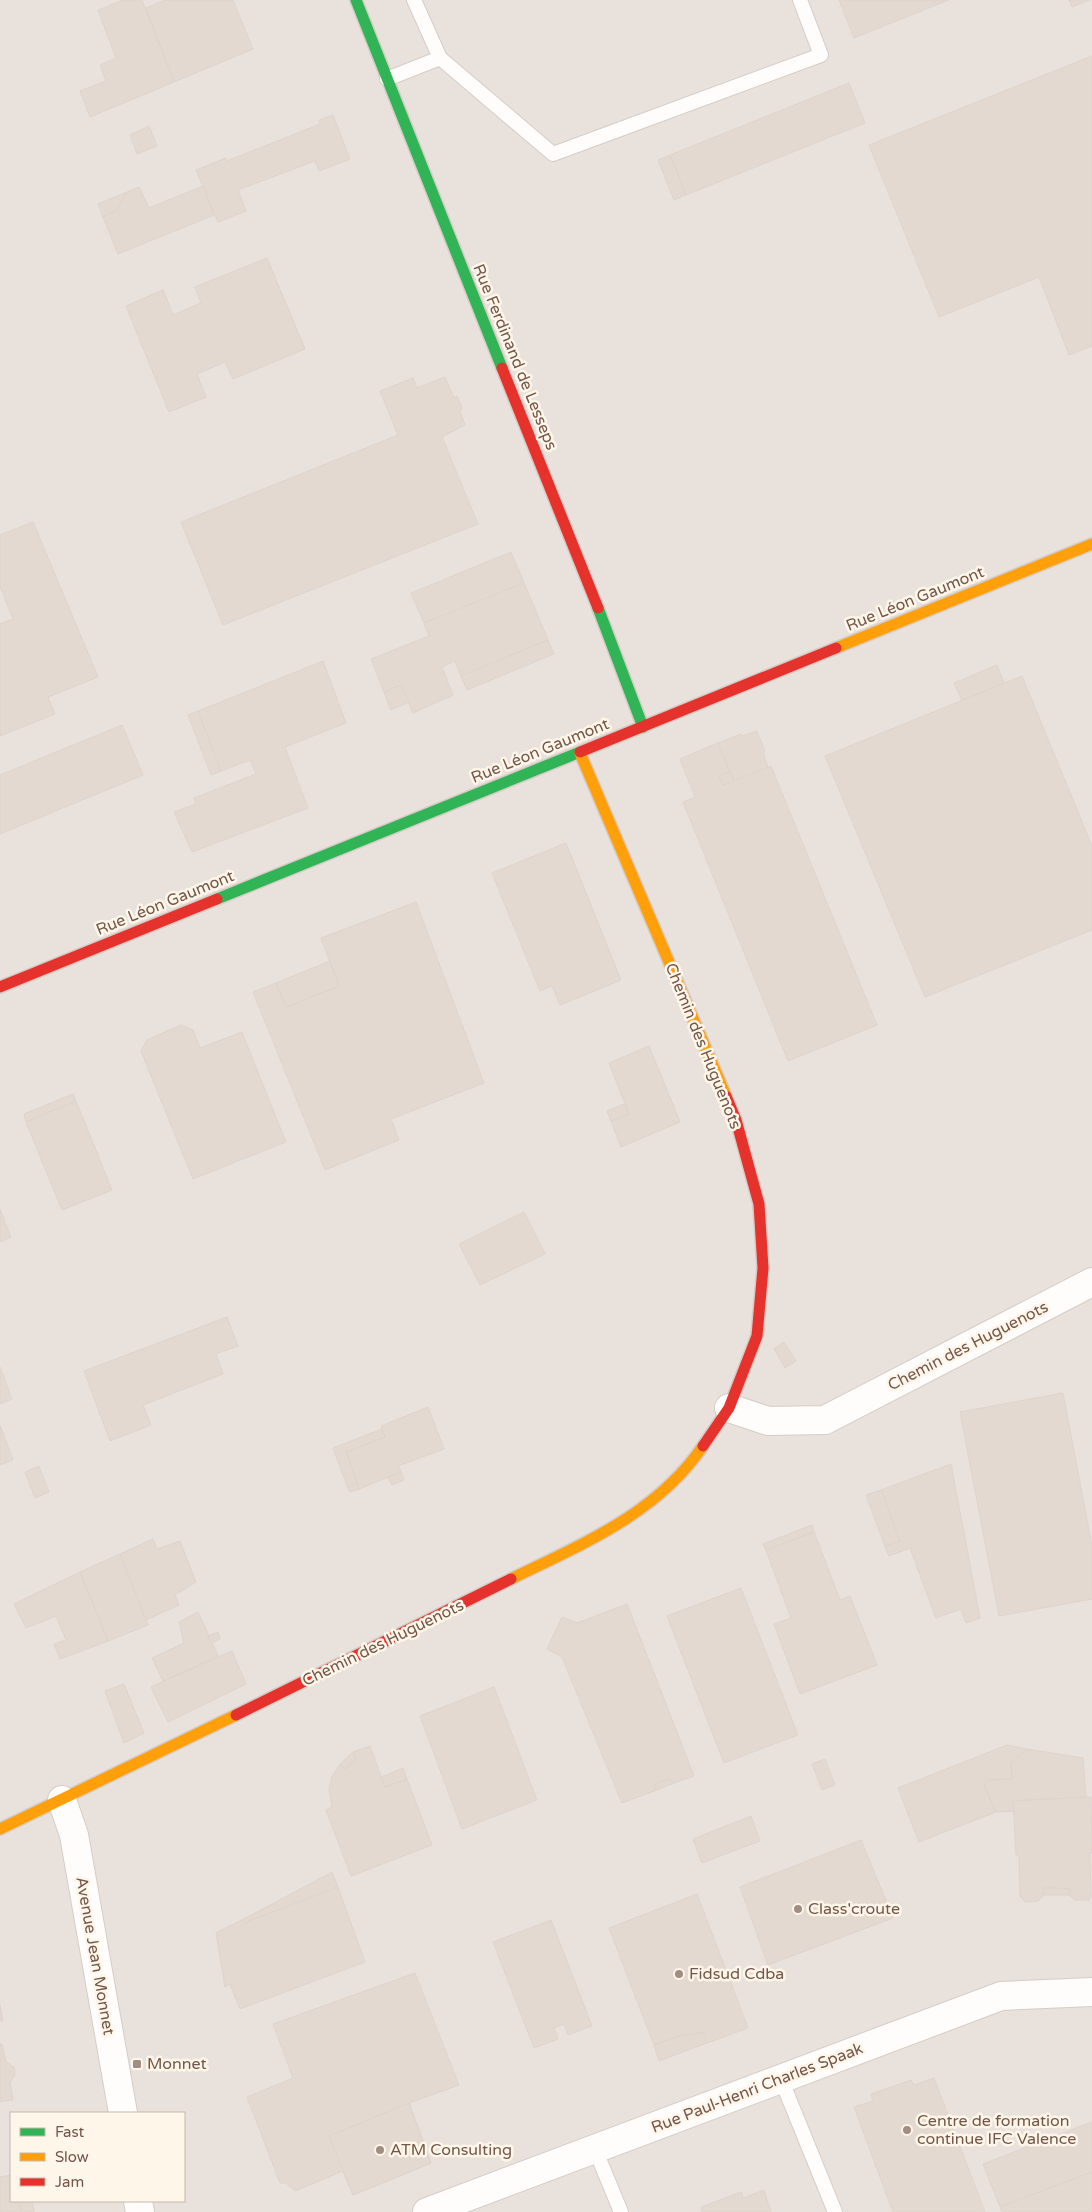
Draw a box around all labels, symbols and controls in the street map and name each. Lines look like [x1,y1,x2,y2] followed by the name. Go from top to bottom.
[468,261,562,453] street label: Rue Ferdinand de Lesseps
[843,562,987,636] street label: Rue Léon Gaumont
[468,714,612,788] street label: Rue Léon Gaumont
[93,866,237,940] street label: Rue Léon Gaumont
[661,960,745,1132] street label: Chemin des Huguenots
[885,1297,1051,1395] street label: Chemin des Huguenots
[299,1595,467,1691] street label: Chemin des Huguenots
[71,1875,119,2037] street label: Avenue Jean Monnet
[808,1899,900,1919] place label: Class'croute
[792,1903,804,1915] marker: Class'croute
[689,1964,784,1984] place label: Fidsud Cdba
[673,1968,685,1980] marker: Fidsud Cdba
[648,2038,866,2138] street label: Rue Paul-Henri Charles Spaak
[147,2054,207,2074] place label: Monnet
[131,2058,143,2070] marker: Monnet
[917,2111,1076,2149] place label: Centre de formation continue IFC Valence
[10,2112,185,2202] legend
[55,2123,85,2141] text: Fast
[901,2124,913,2136] marker: Centre de formation continue IFC Valence
[390,2140,512,2160] place label: ATM Consulting
[374,2144,386,2156] marker: ATM Consulting
[55,2148,89,2166] text: Slow
[55,2173,84,2191] text: Jam

